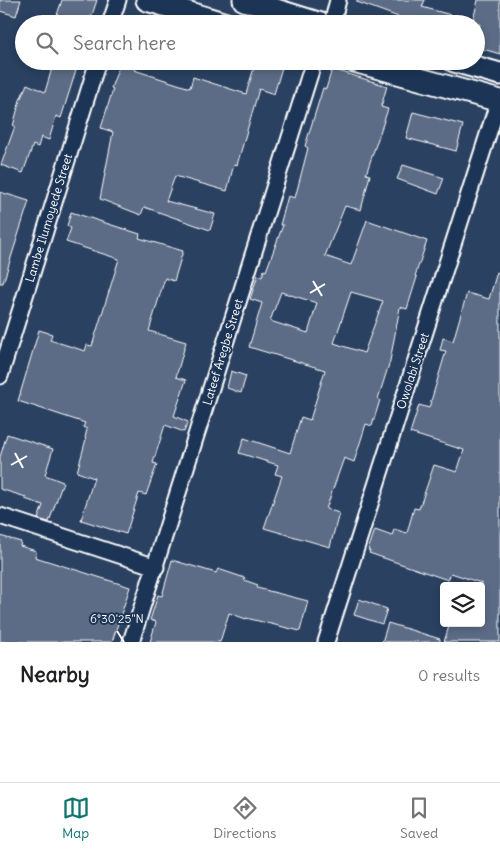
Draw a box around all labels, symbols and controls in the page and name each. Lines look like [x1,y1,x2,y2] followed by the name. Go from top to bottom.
[15,15,485,70] search box
[33,29,61,57] icon: search
[73,31,176,55] text: Search here
[22,152,75,284] street label: Lambe Ilumoyede Street
[199,297,246,407] street label: Lateef Aregbe Street
[393,331,432,411] street label: Owolabi Street
[440,582,485,627] map controls
[440,582,485,627] button: layers
[90,611,144,626] text: 6°30'25"N
[20,661,90,688] text: Nearby
[418,665,480,685] text: 0 results
[62,794,90,842] tab: Map
[213,794,276,842] tab: Directions
[400,794,438,842] tab: Saved

